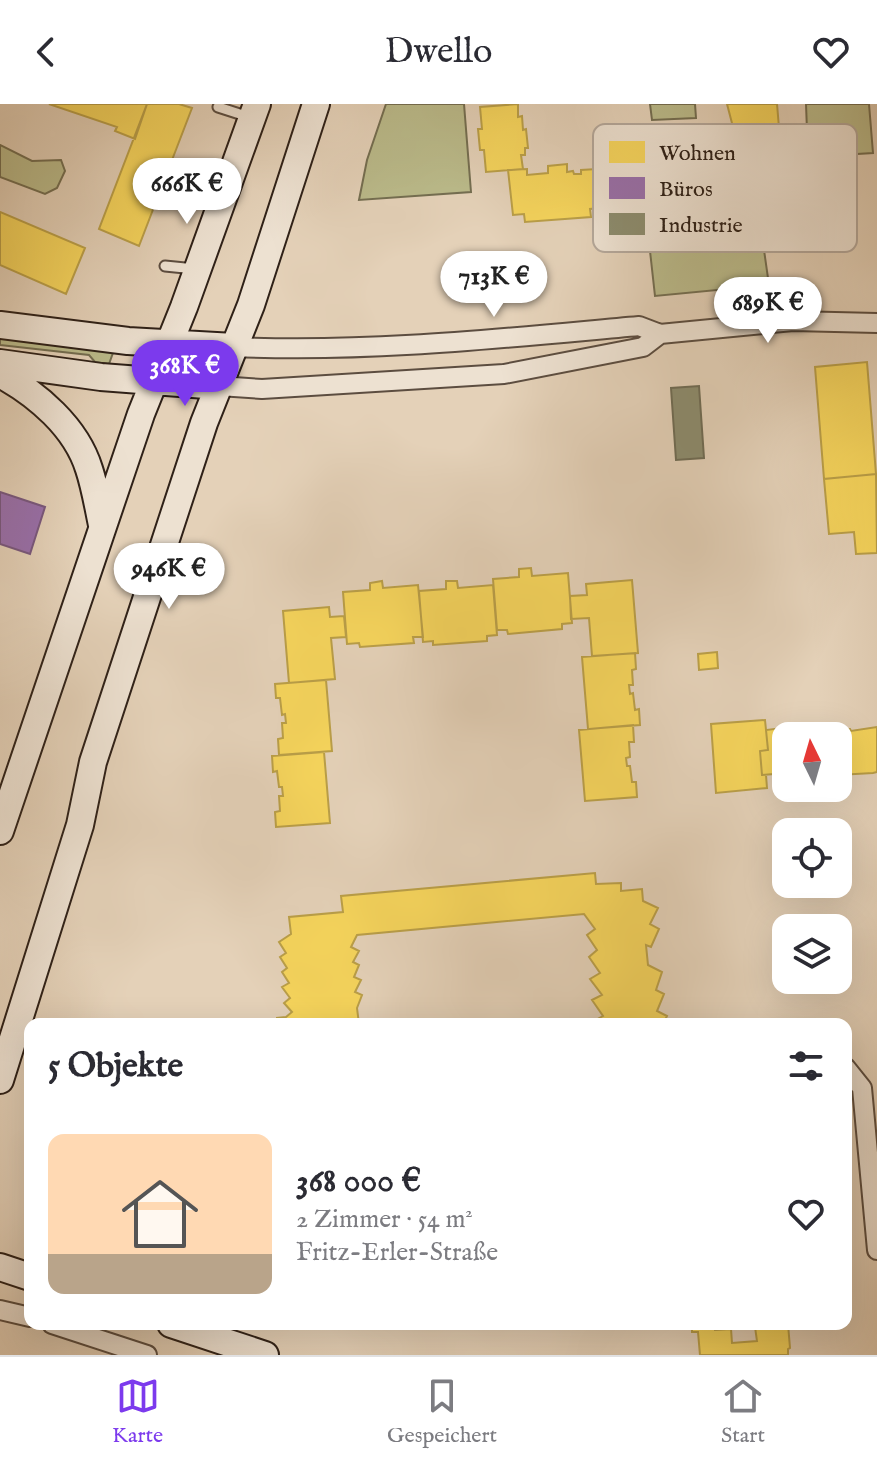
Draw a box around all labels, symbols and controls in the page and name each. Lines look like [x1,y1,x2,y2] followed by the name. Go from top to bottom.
[385,29,492,75] text: Dwello
[24,30,68,74] icon: back
[809,30,853,74] icon: heart
[593,124,857,252] legend
[659,140,736,168] text: Wohnen
[122,158,252,226] pin: 666K €
[151,167,223,200] text: 666K €
[659,176,713,204] text: Büros
[659,212,743,240] text: Industrie
[429,251,559,319] pin: 713K €
[458,260,530,293] text: 713K €
[703,277,833,345] pin: 689K €
[732,286,804,319] text: 689K €
[120,340,250,408] pin: 368K €
[150,349,220,382] text: 368K €
[104,543,234,611] pin: 946K €
[132,552,206,585] text: 946K €
[772,722,852,802] north arrow
[772,722,852,994] map controls
[772,818,852,898] button: locate
[772,914,852,994] button: layers
[784,1044,828,1088] icon: filters
[48,1045,183,1088] text: 5 Objekte
[296,1160,421,1203] text: 368 000 €
[112,1166,208,1262] icon: home
[784,1192,828,1236] icon: heart
[296,1203,473,1236] text: 2 Zimmer · 54 m²
[296,1236,498,1269] text: Fritz-Erler-Straße
[112,1374,163,1450] tab: Karte
[387,1374,497,1450] tab: Gespeichert
[721,1374,765,1450] tab: Start

